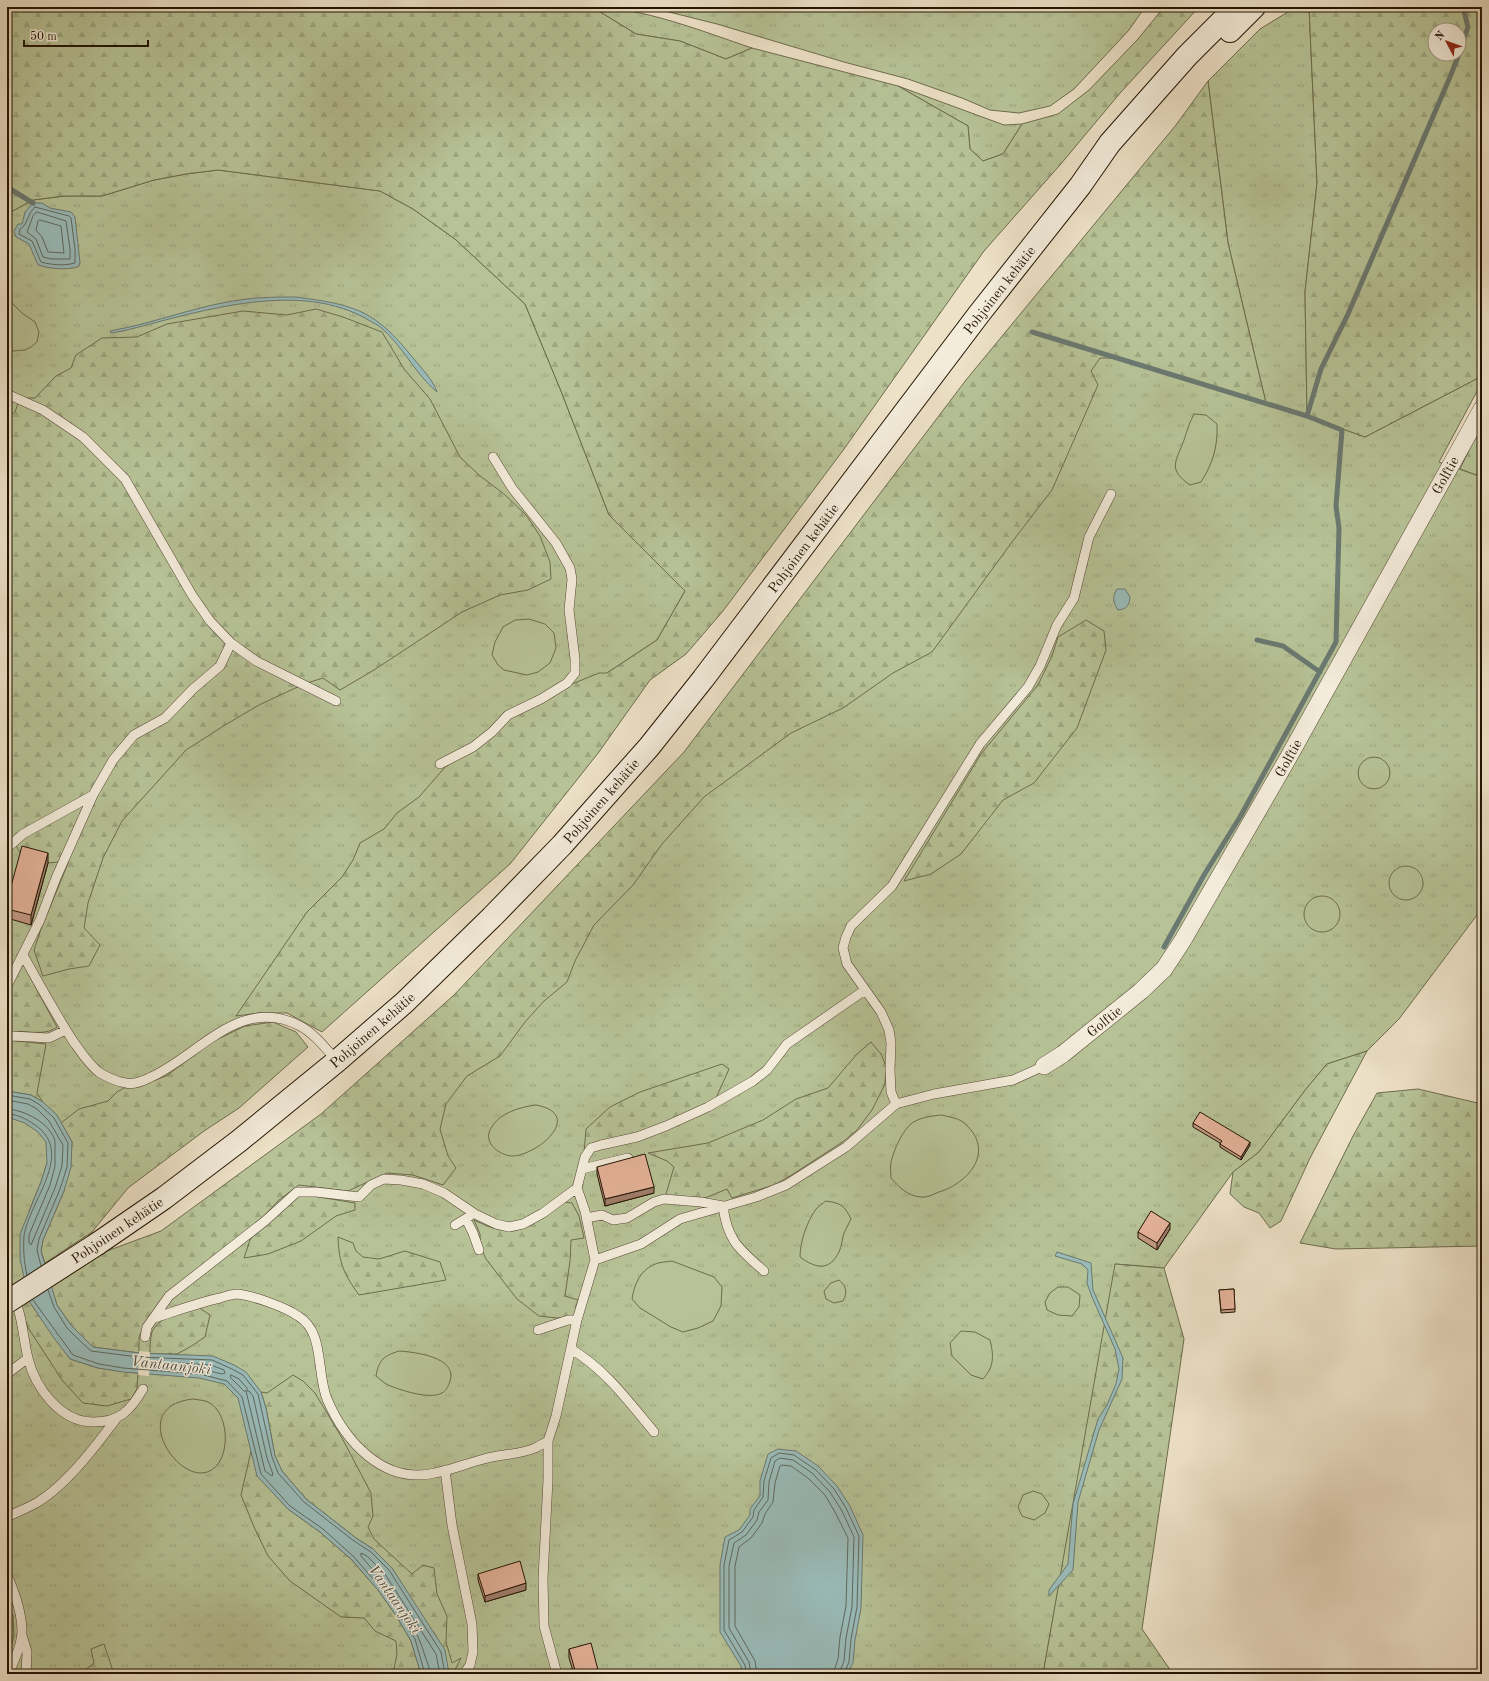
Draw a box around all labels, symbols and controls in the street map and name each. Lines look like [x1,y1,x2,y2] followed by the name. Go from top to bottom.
[24,22,148,48] scale bar
[1427,22,1467,62] north arrow
[1434,29,1448,43] text: N
[30,30,57,43] text: 50 m
[961,244,1038,337] street label: Pohjoinen kehätie
[1430,454,1462,497] street label: Golftie
[766,501,842,596] street label: Pohjoinen kehätie
[1273,737,1305,780] street label: Golftie
[561,757,642,847] street label: Pohjoinen kehätie
[328,990,418,1071] street label: Pohjoinen kehätie
[1084,1004,1125,1040] street label: Golftie
[69,1195,166,1267] street label: Pohjoinen kehätie
[130,1355,212,1378] water label: Vantaanjoki
[365,1563,423,1637] water label: Vantaanjoki

